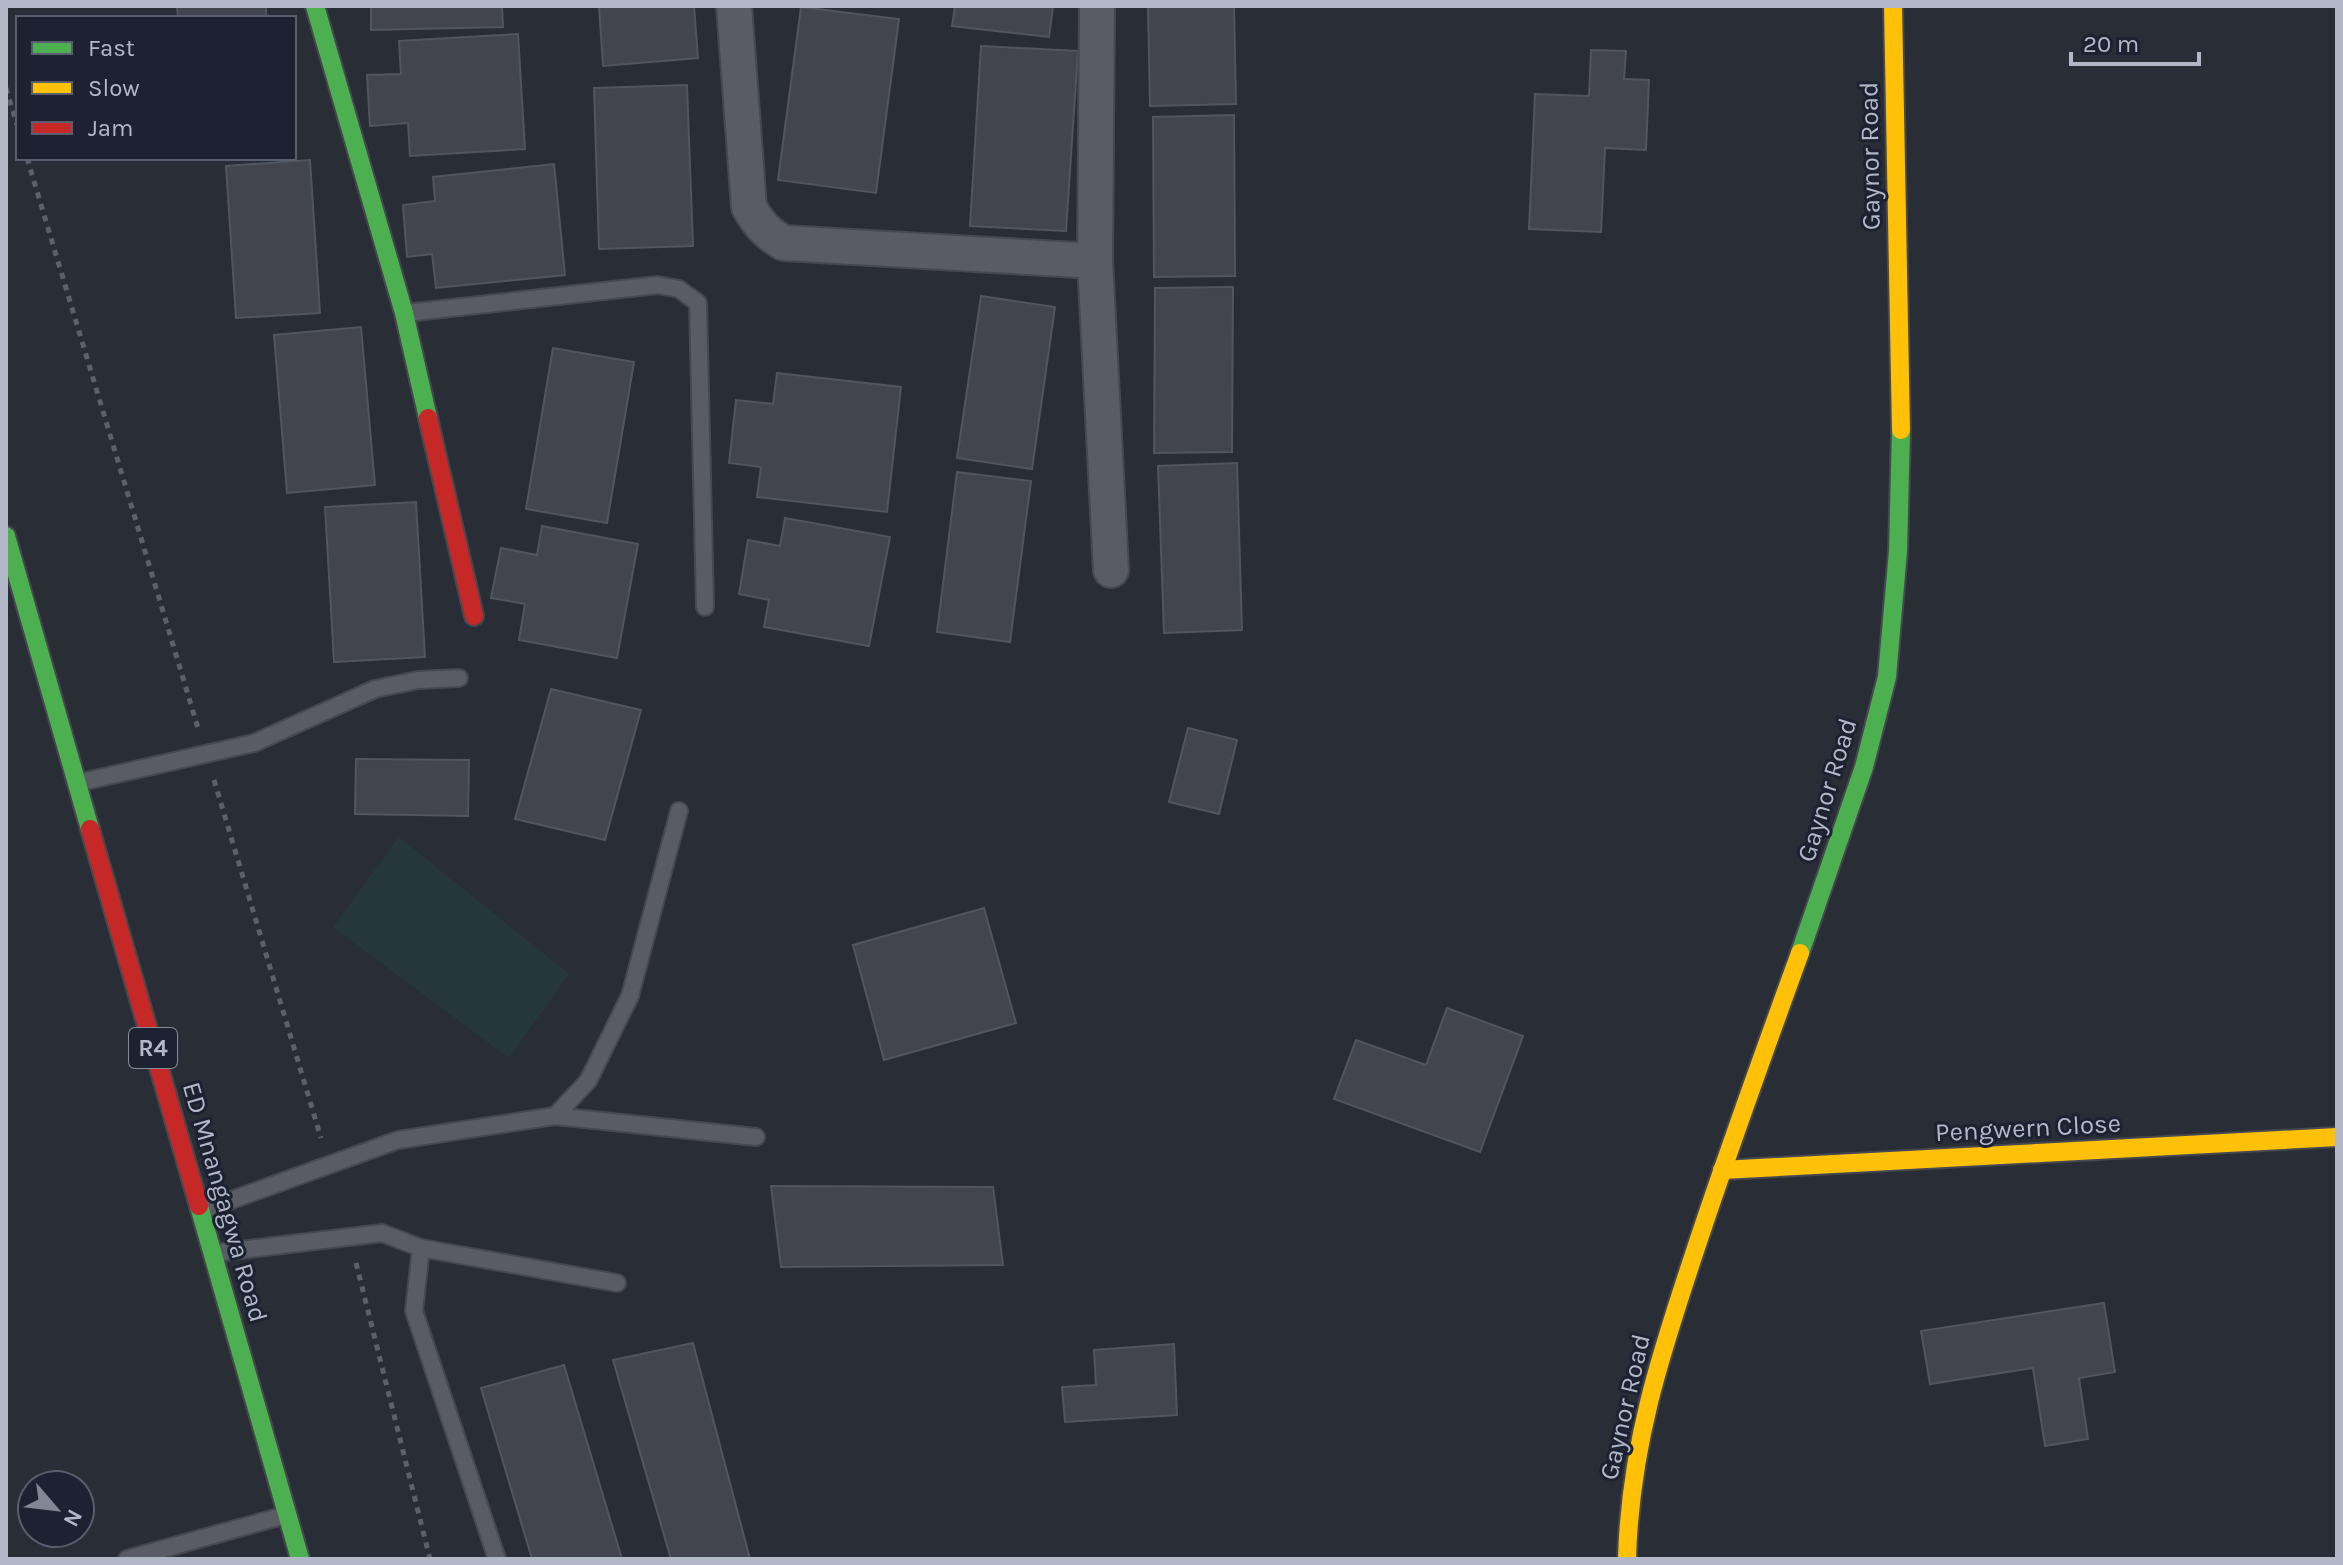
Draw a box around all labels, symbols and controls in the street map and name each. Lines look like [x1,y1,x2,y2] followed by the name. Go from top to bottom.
[16,16,296,160] legend
[2071,16,2199,66] scale bar
[2083,30,2139,58] text: 20 m
[88,34,135,62] text: Fast
[88,74,140,102] text: Slow
[1853,81,1887,231] street label: Gaynor Road
[88,114,133,142] text: Jam
[1790,714,1864,866] street label: Gaynor Road
[129,1028,177,1068] road number: R4
[176,1078,274,1326] street label: ED Mnangagwa Road
[1934,1108,2122,1148] street label: Pengwern Close
[1593,1331,1657,1483] street label: Gaynor Road
[16,1469,96,1549] north arrow
[58,1505,88,1531] text: N

